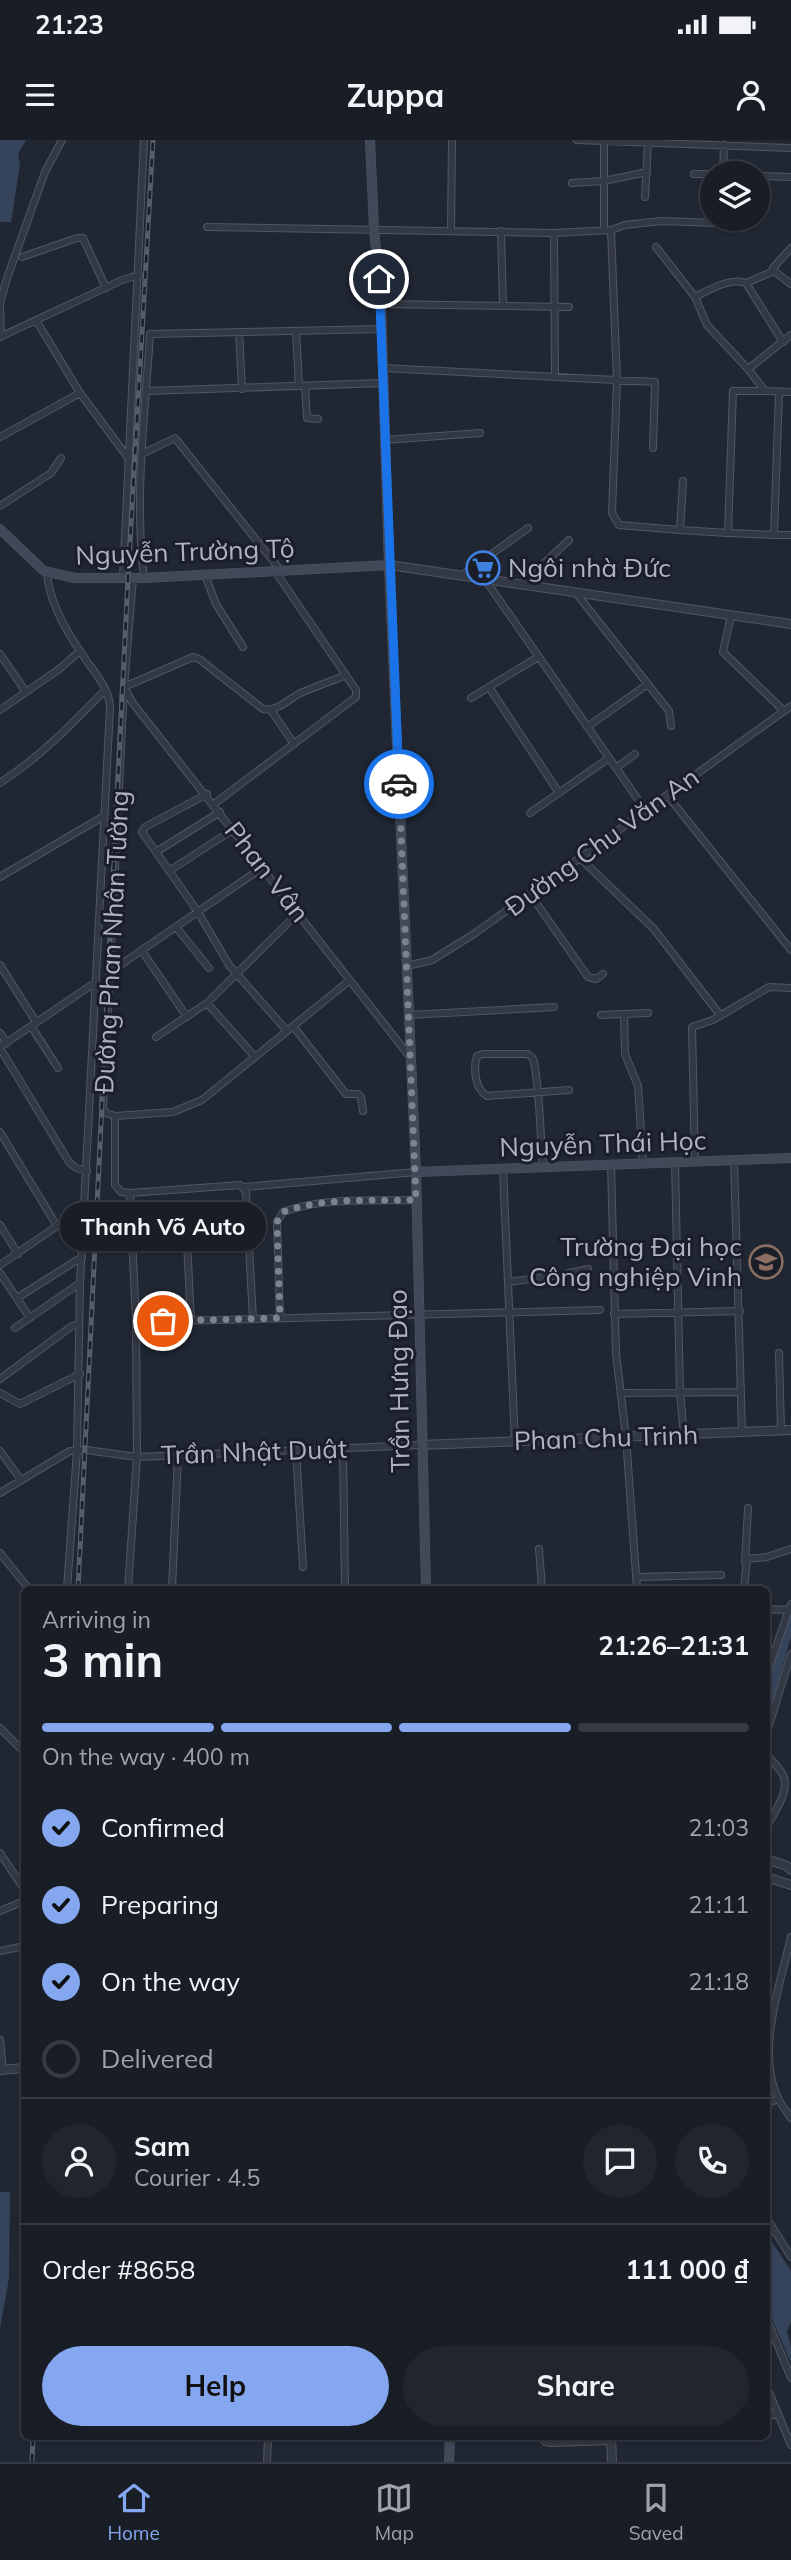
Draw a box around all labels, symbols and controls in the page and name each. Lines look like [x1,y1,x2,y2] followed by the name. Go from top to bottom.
[35,8,104,41] text: 21:23
[347,75,444,115] text: Zuppa
[21,76,59,114] icon: menu
[732,76,770,114] icon: person
[700,161,770,231] map controls
[700,161,770,231] button: layers
[349,249,409,309] pin
[360,260,398,298] icon: home
[75,531,295,572] street label: Nguyễn Trường Tộ
[464,549,502,587] supermarket icon: Ngôi nhà Đức
[508,551,671,584] place label: Ngôi nhà Đức
[364,749,434,819] courier
[498,760,705,923] street label: Đường Chu Văn An
[380,765,418,803] icon: car
[87,790,136,1094] street label: Đường Phan Nhân Tường
[218,815,317,929] street label: Phan Vân
[499,1123,707,1164] street label: Nguyễn Thái Học
[60,1202,266,1251] callout: Thanh Võ Auto
[81,1212,245,1241] text: Thanh Võ Auto
[529,1230,742,1293] place label: Trường Đại học Công nghiệp Vinh
[747,1243,785,1281] school or university icon: Trường Đại học Công nghiệp Vinh
[380,1289,417,1473] street label: Trần Hưng Đạo
[133,1291,193,1351] pin
[144,1302,182,1340] icon: bag
[513,1418,699,1457] street label: Phan Chu Trinh
[160,1432,348,1471] street label: Trần Nhật Duật
[42,1605,151,1634] text: Arriving in
[598,1629,749,1662] text: 21:26–21:31
[42,1631,163,1689] text: 3 min
[42,1742,250,1771] text: On the way · 400 m
[42,1809,80,1847] icon: check
[101,1811,225,1844] text: Confirmed
[689,1813,749,1842] text: 21:03
[42,1886,80,1924] icon: check
[101,1888,219,1921] text: Preparing
[689,1890,749,1919] text: 21:11
[42,1963,80,2001] icon: check
[101,1965,240,1998] text: On the way
[689,1967,749,1996] text: 21:18
[101,2042,214,2075] text: Delivered
[42,2124,116,2198] button: person
[583,2124,657,2198] button: chat
[675,2124,749,2198] button: phone
[134,2130,190,2163] text: Sam
[134,2163,260,2192] text: Courier · 4.5
[42,2253,195,2286] text: Order #8658
[626,2253,749,2286] text: 111 000 ₫
[42,2346,389,2426] button: Help
[403,2346,749,2426] button: Share
[107,2479,160,2545] tab: Home
[375,2479,414,2545] tab: Map
[629,2479,684,2545] tab: Saved

